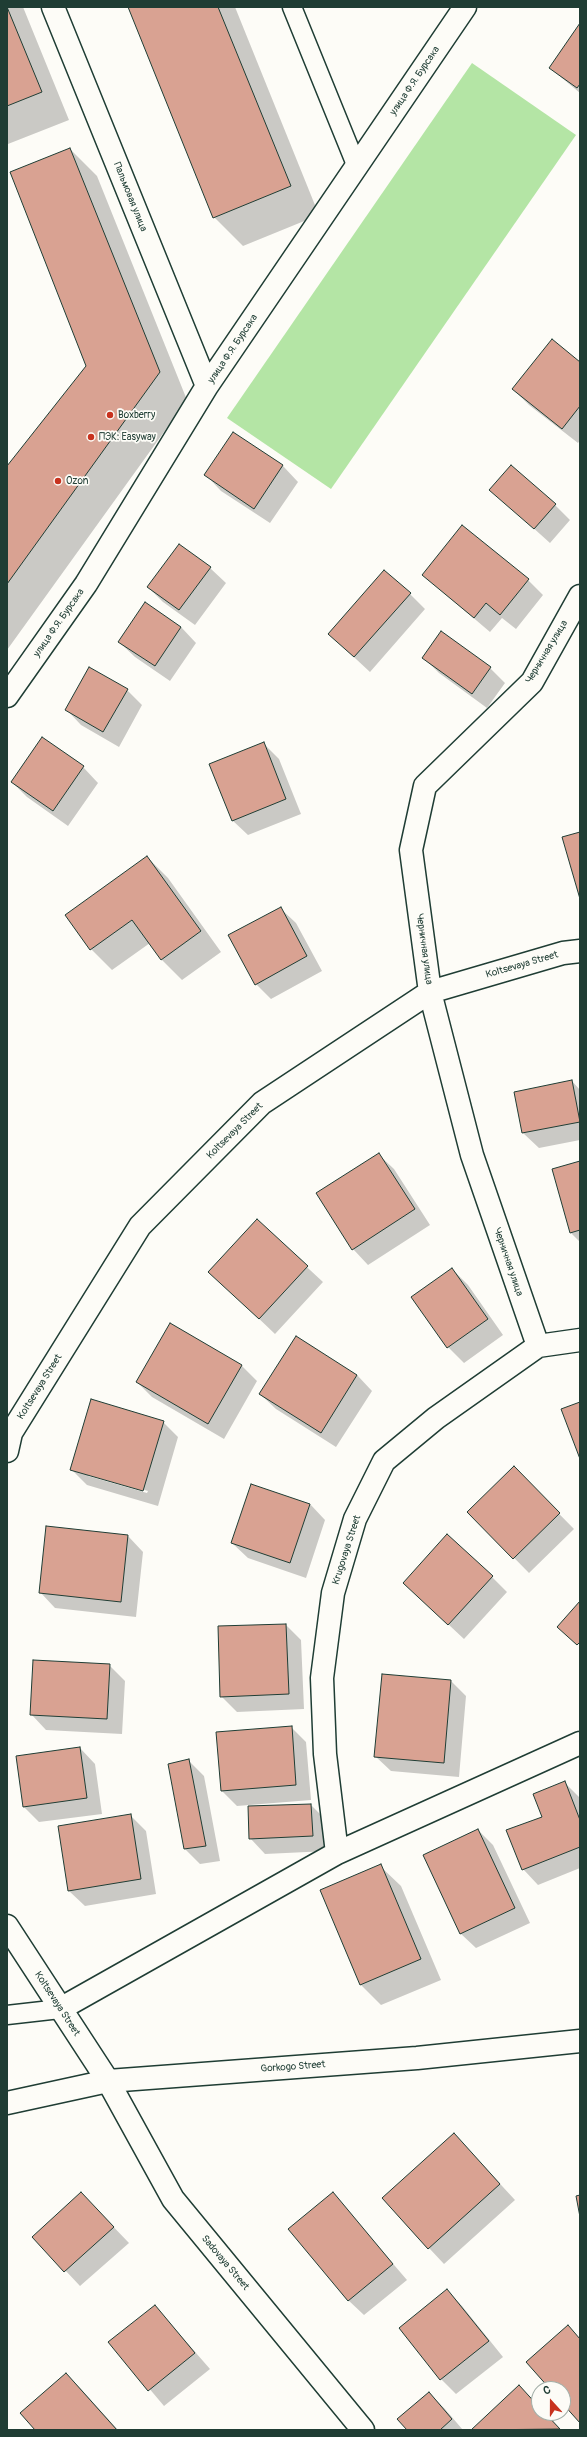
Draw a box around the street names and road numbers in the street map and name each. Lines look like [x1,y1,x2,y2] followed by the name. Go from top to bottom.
[387,44,443,118] street label: улица Ф.Я. Бурсака
[111,161,149,233] street label: Пальмовая улица
[205,312,261,386] street label: улица Ф.Я. Бурсака
[31,587,87,659] street label: улица Ф.Я. Бурсака
[523,618,571,686] street label: Черничная улица
[413,913,435,985] street label: Черничная улица
[485,949,559,981] street label: Koltsevaya Street
[204,1100,266,1162] street label: Koltsevaya Street
[491,1226,525,1298] street label: Черничная улица
[15,1352,65,1422] street label: Koltsevaya Street
[330,1514,364,1586] street label: Krugovaya Street
[32,1969,82,2039] street label: Koltsevaya Street
[260,2059,326,2075] street label: Gorkogo Street
[199,2233,251,2293] street label: Sadovaya Street

